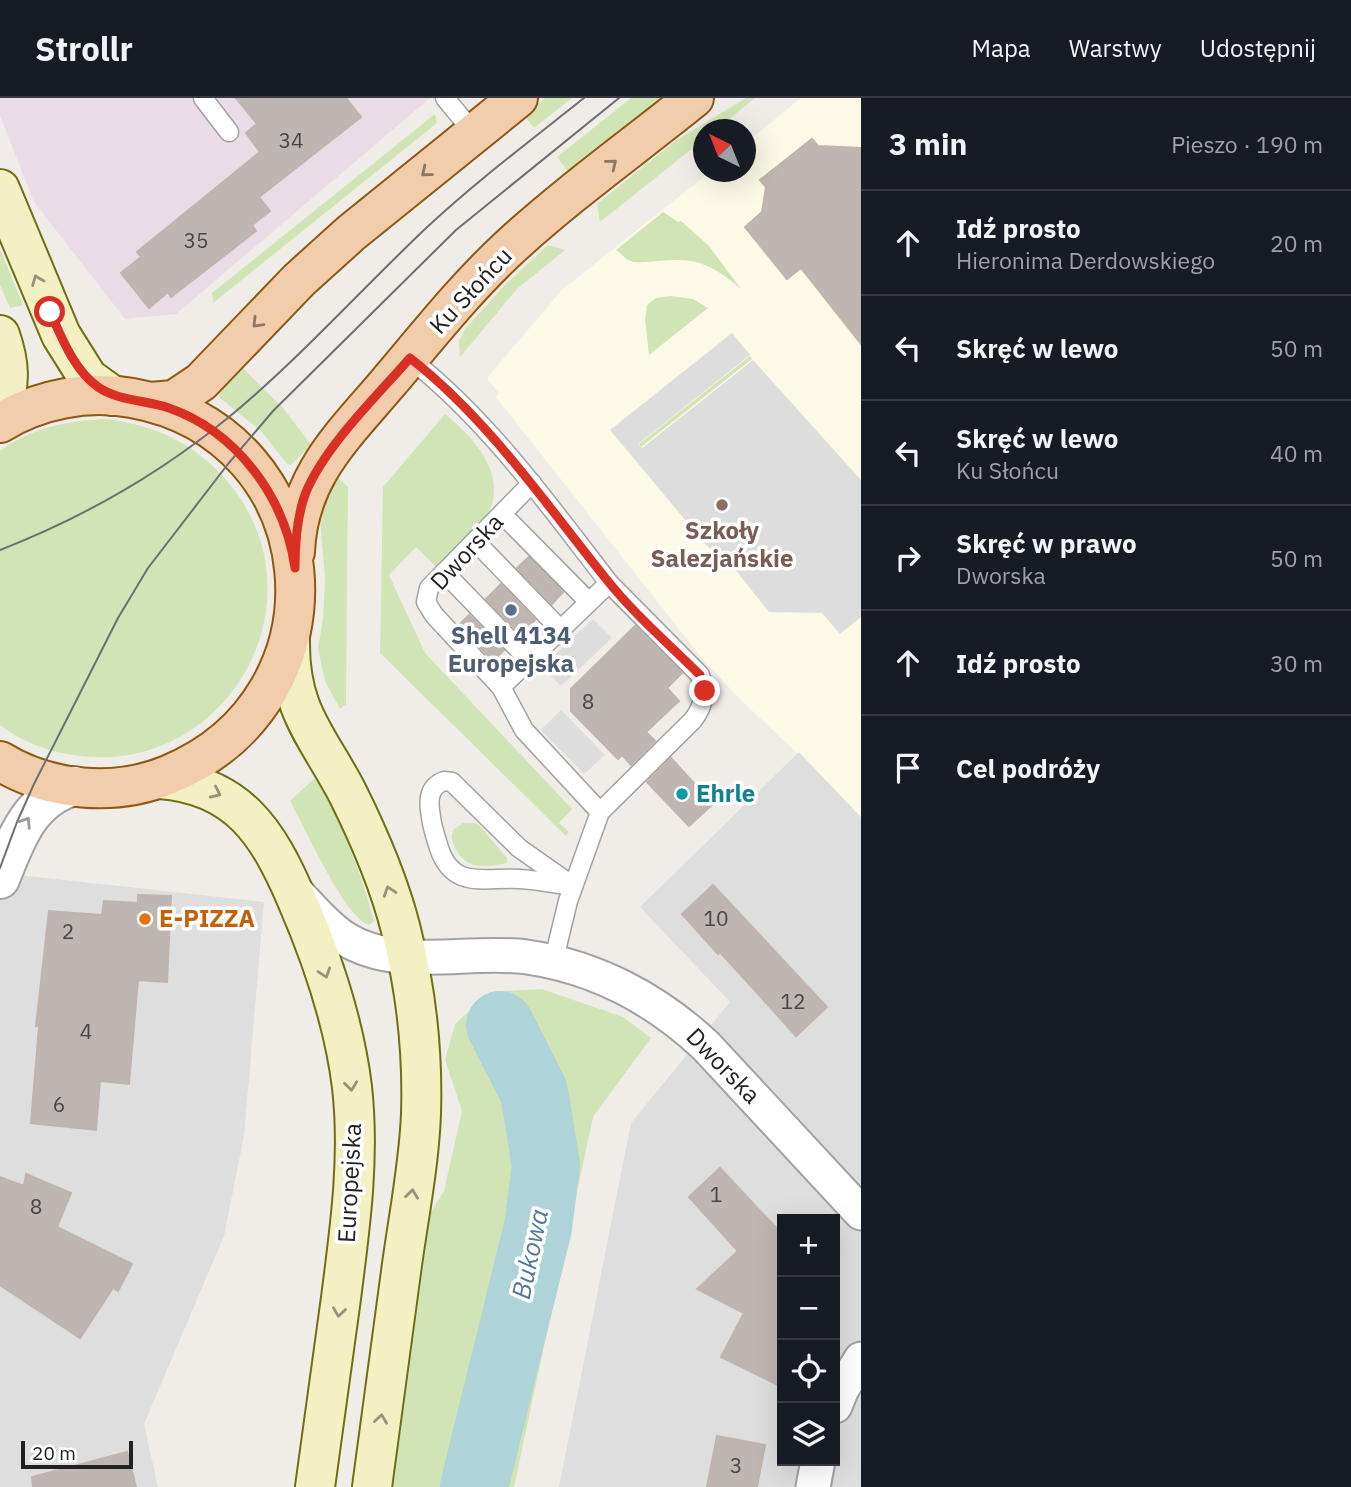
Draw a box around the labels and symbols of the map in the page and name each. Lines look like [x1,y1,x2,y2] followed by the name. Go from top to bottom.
[693,119,756,182] north arrow
[278,126,304,154] house number: 34
[604,160,616,173] one-way arrow
[422,163,434,176] one-way arrow
[183,226,209,254] house number: 35
[422,240,519,341] street label: Ku Słońcu
[31,275,45,288] one-way arrow
[34,296,65,327] route start
[252,315,265,328] one-way arrow
[714,497,730,513] marker: Szkoły Salezjańskie
[423,506,510,596] street label: Dworska
[651,514,793,574] place label: Szkoły Salezjańskie
[503,602,519,618] marker: Shell 4134 Europejska
[448,619,574,679] place label: Shell 4134 Europejska
[689,675,720,706] route end
[582,687,594,715] house number: 8
[696,777,755,809] place label: Ehrle
[209,785,221,799] one-way arrow
[674,786,690,802] marker: Ehrle
[18,817,31,830] one-way arrow
[383,886,397,898] one-way arrow
[159,902,255,934] place label: E-PIZZA
[703,904,729,932] house number: 10
[137,911,153,927] marker: E-PIZZA
[62,917,74,945] house number: 2
[317,966,331,979] one-way arrow
[780,987,806,1015] house number: 12
[80,1017,92,1045] house number: 4
[680,1020,768,1110] street label: Dworska
[343,1081,358,1092] one-way arrow
[53,1090,65,1118] house number: 6
[330,1122,368,1244] street label: Europejska
[710,1180,722,1208] house number: 1
[404,1188,419,1200] one-way arrow
[30,1192,42,1220] house number: 8
[503,1206,555,1302] water label: Bukowa
[331,1306,346,1318] one-way arrow
[374,1414,389,1425] one-way arrow
[21,1438,133,1470] scale bar
[730,1451,742,1479] house number: 3

